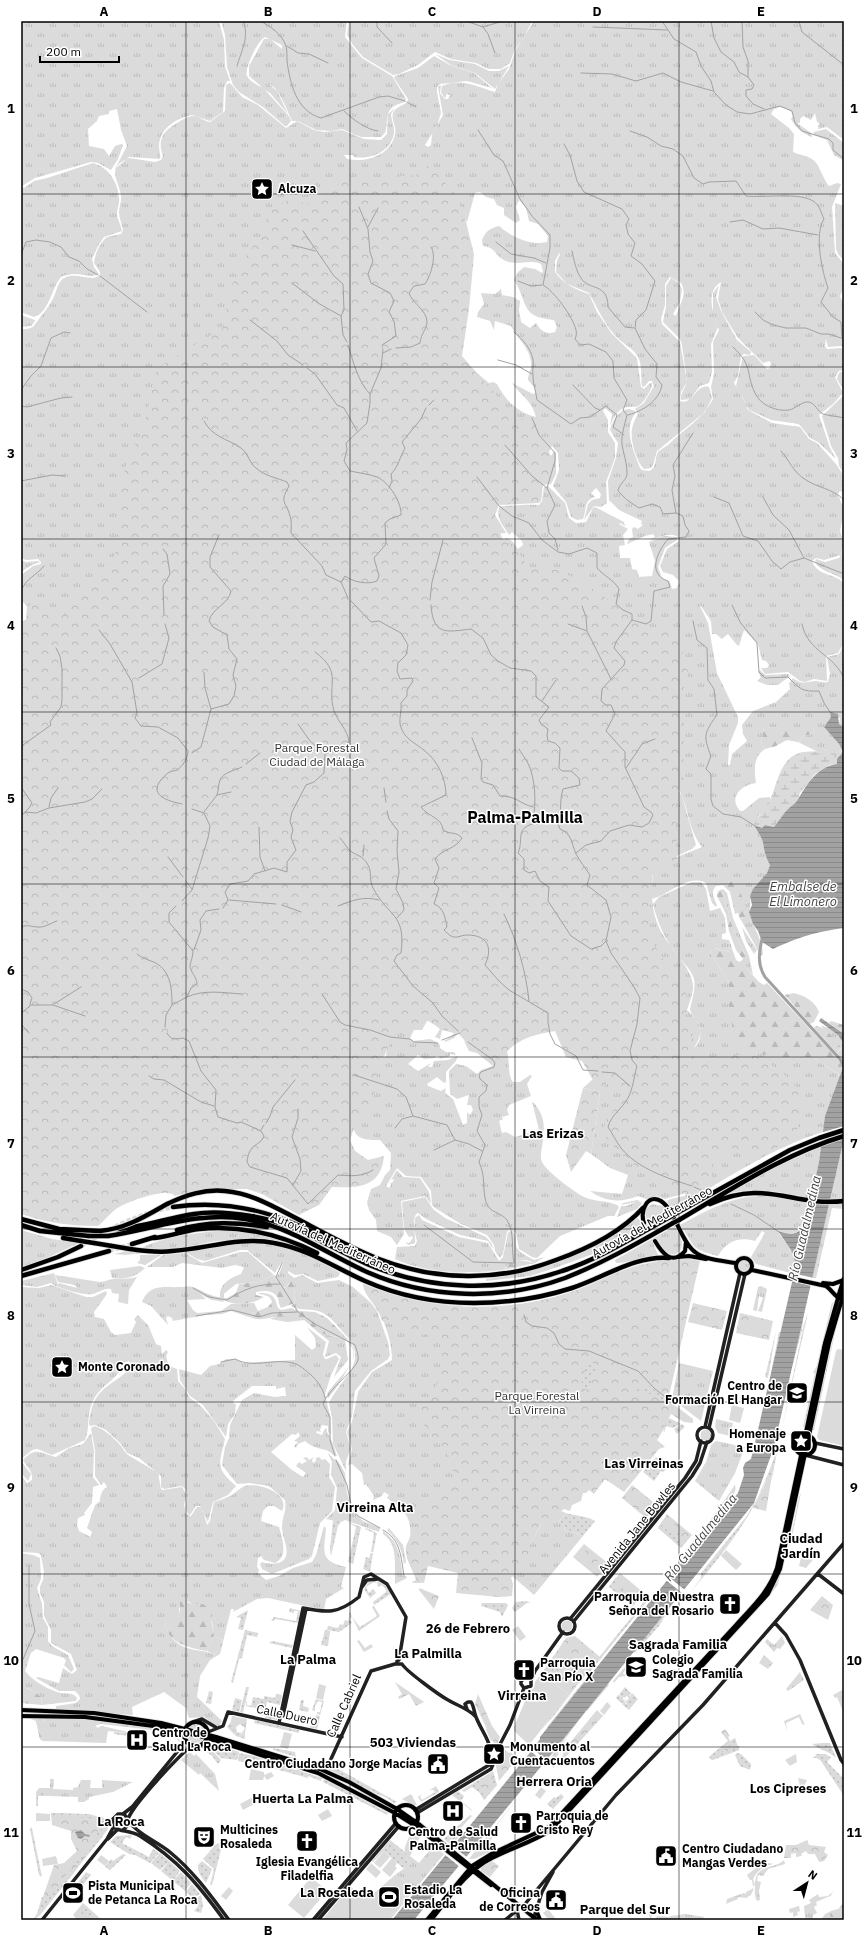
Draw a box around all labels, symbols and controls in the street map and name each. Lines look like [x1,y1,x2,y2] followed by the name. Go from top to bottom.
[100,3,109,20] text: A
[264,3,273,20] text: B
[428,3,437,20] text: C
[592,3,602,20] text: D
[757,3,765,20] text: E
[40,38,119,64] scale bar
[46,44,81,59] text: 200 m
[7,100,15,117] text: 1
[850,100,858,117] text: 1
[249,176,275,202] place icon: Alcuza
[278,181,316,196] place label: Alcuza
[7,272,15,289] text: 2
[850,272,858,289] text: 2
[7,445,15,462] text: 3
[850,445,858,462] text: 3
[7,617,15,634] text: 4
[850,617,858,634] text: 4
[269,740,365,769] park label: Parque Forestal Ciudad de Málaga
[7,790,15,807] text: 5
[850,790,858,807] text: 5
[467,807,583,827] district label: Palma-Palmilla
[769,878,837,910] water label: Embalse de El Limonero
[7,962,15,979] text: 6
[850,962,858,979] text: 6
[522,1125,584,1142] district label: Las Erizas
[7,1135,15,1152] text: 7
[850,1135,858,1152] text: 7
[784,1174,825,1282] water label: Río Guadalmedina
[589,1182,715,1261] street label: Autovía del Mediterráneo
[268,1208,398,1277] street label: Autovía del Mediterráneo
[7,1307,15,1324] text: 8
[850,1307,858,1324] text: 8
[49,1354,75,1380] place icon: Monte Coronado
[78,1359,170,1374] place label: Monte Coronado
[665,1378,782,1407] place label: Centro de Formación El Hangar
[784,1380,810,1406] school or university icon: Centro de Formación El Hangar
[495,1388,579,1417] park label: Parque Forestal La Virreina
[729,1426,786,1455] place label: Homenaje a Europa
[788,1428,814,1454] place icon: Homenaje a Europa
[604,1455,684,1472] district label: Las Virreinas
[7,1479,15,1496] text: 9
[595,1479,678,1577] street label: Avenida Jane Bowles
[850,1479,858,1496] text: 9
[660,1490,741,1584] water label: Río Guadalmedina
[337,1499,414,1516] district label: Virreina Alta
[779,1530,823,1562] district label: Ciudad Jardín
[594,1589,714,1618] place label: Parroquia de Nuestra Señora del Rosario
[717,1591,743,1617] church icon: Parroquia de Nuestra Señora del Rosario
[426,1620,510,1637] district label: 26 de Febrero
[629,1636,727,1653] district label: Sagrada Familia
[394,1645,462,1662] district label: La Palmilla
[280,1651,336,1668] district label: La Palma
[3,1652,19,1669] text: 10
[652,1652,743,1681] place label: Colegio Sagrada Familia
[846,1652,862,1669] text: 10
[623,1654,649,1680] school or university icon: Colegio Sagrada Familia
[540,1655,596,1684] place label: Parroquia San Pío X
[511,1657,537,1683] church icon: Parroquia San Pío X
[323,1672,364,1740] street label: Calle Cabriel
[498,1687,546,1704] district label: Virreina
[255,1701,319,1728] street label: Calle Duero
[152,1725,231,1754] place label: Centro de Salud La Roca
[124,1727,150,1753] hospital icon: Centro de Salud La Roca
[370,1734,457,1751] district label: 503 Viviendas
[510,1739,595,1768] place label: Monumento al Cuentacuentos
[481,1741,507,1767] place icon: Monumento al Cuentacuentos
[425,1751,451,1777] public building icon: Centro Ciudadano Jorge Macías
[244,1756,422,1771] place label: Centro Ciudadano Jorge Macías
[516,1773,592,1790] district label: Herrera Oria
[750,1780,827,1797] district label: Los Cipreses
[252,1790,354,1807] district label: Huerta La Palma
[440,1798,466,1824] hospital icon: Centro de Salud Palma-Palmilla
[536,1808,609,1837] place label: Parroquia de Cristo Rey
[508,1810,534,1836] church icon: Parroquia de Cristo Rey
[97,1813,145,1830] district label: La Roca
[220,1822,278,1851] place label: Multicines Rosaleda
[3,1824,19,1841] text: 11
[191,1824,217,1850] theatre icon: Multicines Rosaleda
[408,1824,498,1853] place label: Centro de Salud Palma-Palmilla
[846,1824,862,1841] text: 11
[294,1828,320,1854] church icon: Iglesia Evangélica Filadelfia
[682,1841,783,1870] place label: Centro Ciudadano Mangas Verdes
[653,1843,679,1869] public building icon: Centro Ciudadano Mangas Verdes
[256,1854,358,1883] place label: Iglesia Evangélica Filadelfia
[787,1863,827,1903] north arrow
[806,1867,820,1883] text: N
[88,1878,198,1907] place label: Pista Municipal de Petanca La Roca
[60,1880,86,1906] sports icon: Pista Municipal de Petanca La Roca
[404,1882,462,1911] place label: Estadio La Rosaleda
[300,1884,374,1901] district label: La Rosaleda
[376,1884,402,1910] sports icon: Estadio La Rosaleda
[479,1885,540,1914] place label: Oficina de Correos
[543,1887,569,1913] public building icon: Oficina de Correos
[580,1901,670,1918] district label: Parque del Sur
[100,1922,109,1939] text: A
[264,1922,273,1939] text: B
[428,1922,437,1939] text: C
[592,1922,602,1939] text: D
[757,1922,765,1939] text: E

